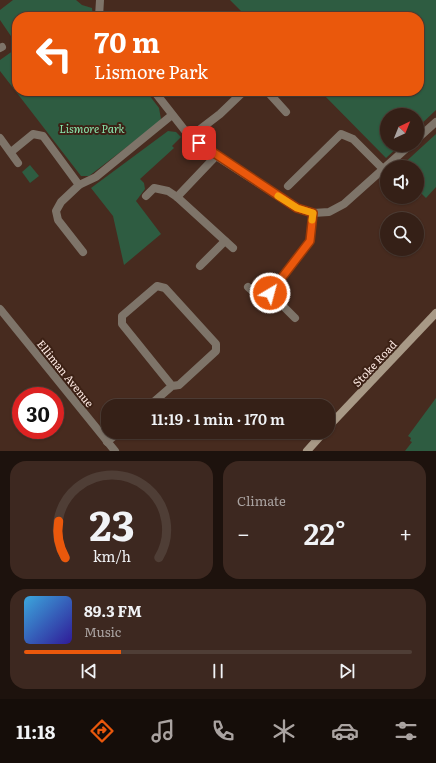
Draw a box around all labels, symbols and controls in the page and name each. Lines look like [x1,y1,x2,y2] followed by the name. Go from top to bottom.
[94,20,160,62] text: 70 m
[28,28,80,80] icon: left
[94,58,208,85] text: Lismore Park
[380,108,424,152] north arrow
[380,108,424,256] map controls
[59,120,125,136] park label: Lismore Park
[182,126,216,160] pin
[188,132,210,154] icon: arrive
[380,160,424,204] button: sound
[380,212,424,256] button: search
[249,272,291,314] position arrow
[34,336,98,410] street label: Elliman Avenue
[348,336,400,390] street label: Stoke Road
[12,387,64,439] speed limit sign: 30
[151,407,285,430] text: 11:19 · 1 min · 170 m
[237,491,286,510] text: Climate
[89,492,134,554] text: 23
[303,510,346,554] text: 22°
[237,516,250,549] text: −
[399,516,412,549] text: +
[92,545,131,566] text: km/h
[84,599,142,622] text: 89.3 FM
[84,622,121,641] text: Music
[78,660,100,682] icon: previous
[207,660,229,682] icon: pause
[336,660,358,682] icon: next
[88,717,116,745] icon: directions
[149,717,177,745] icon: music
[209,717,237,745] icon: phone
[270,717,298,745] icon: climate
[331,717,359,745] icon: car
[392,717,420,745] icon: filters
[16,718,55,745] text: 11:18

